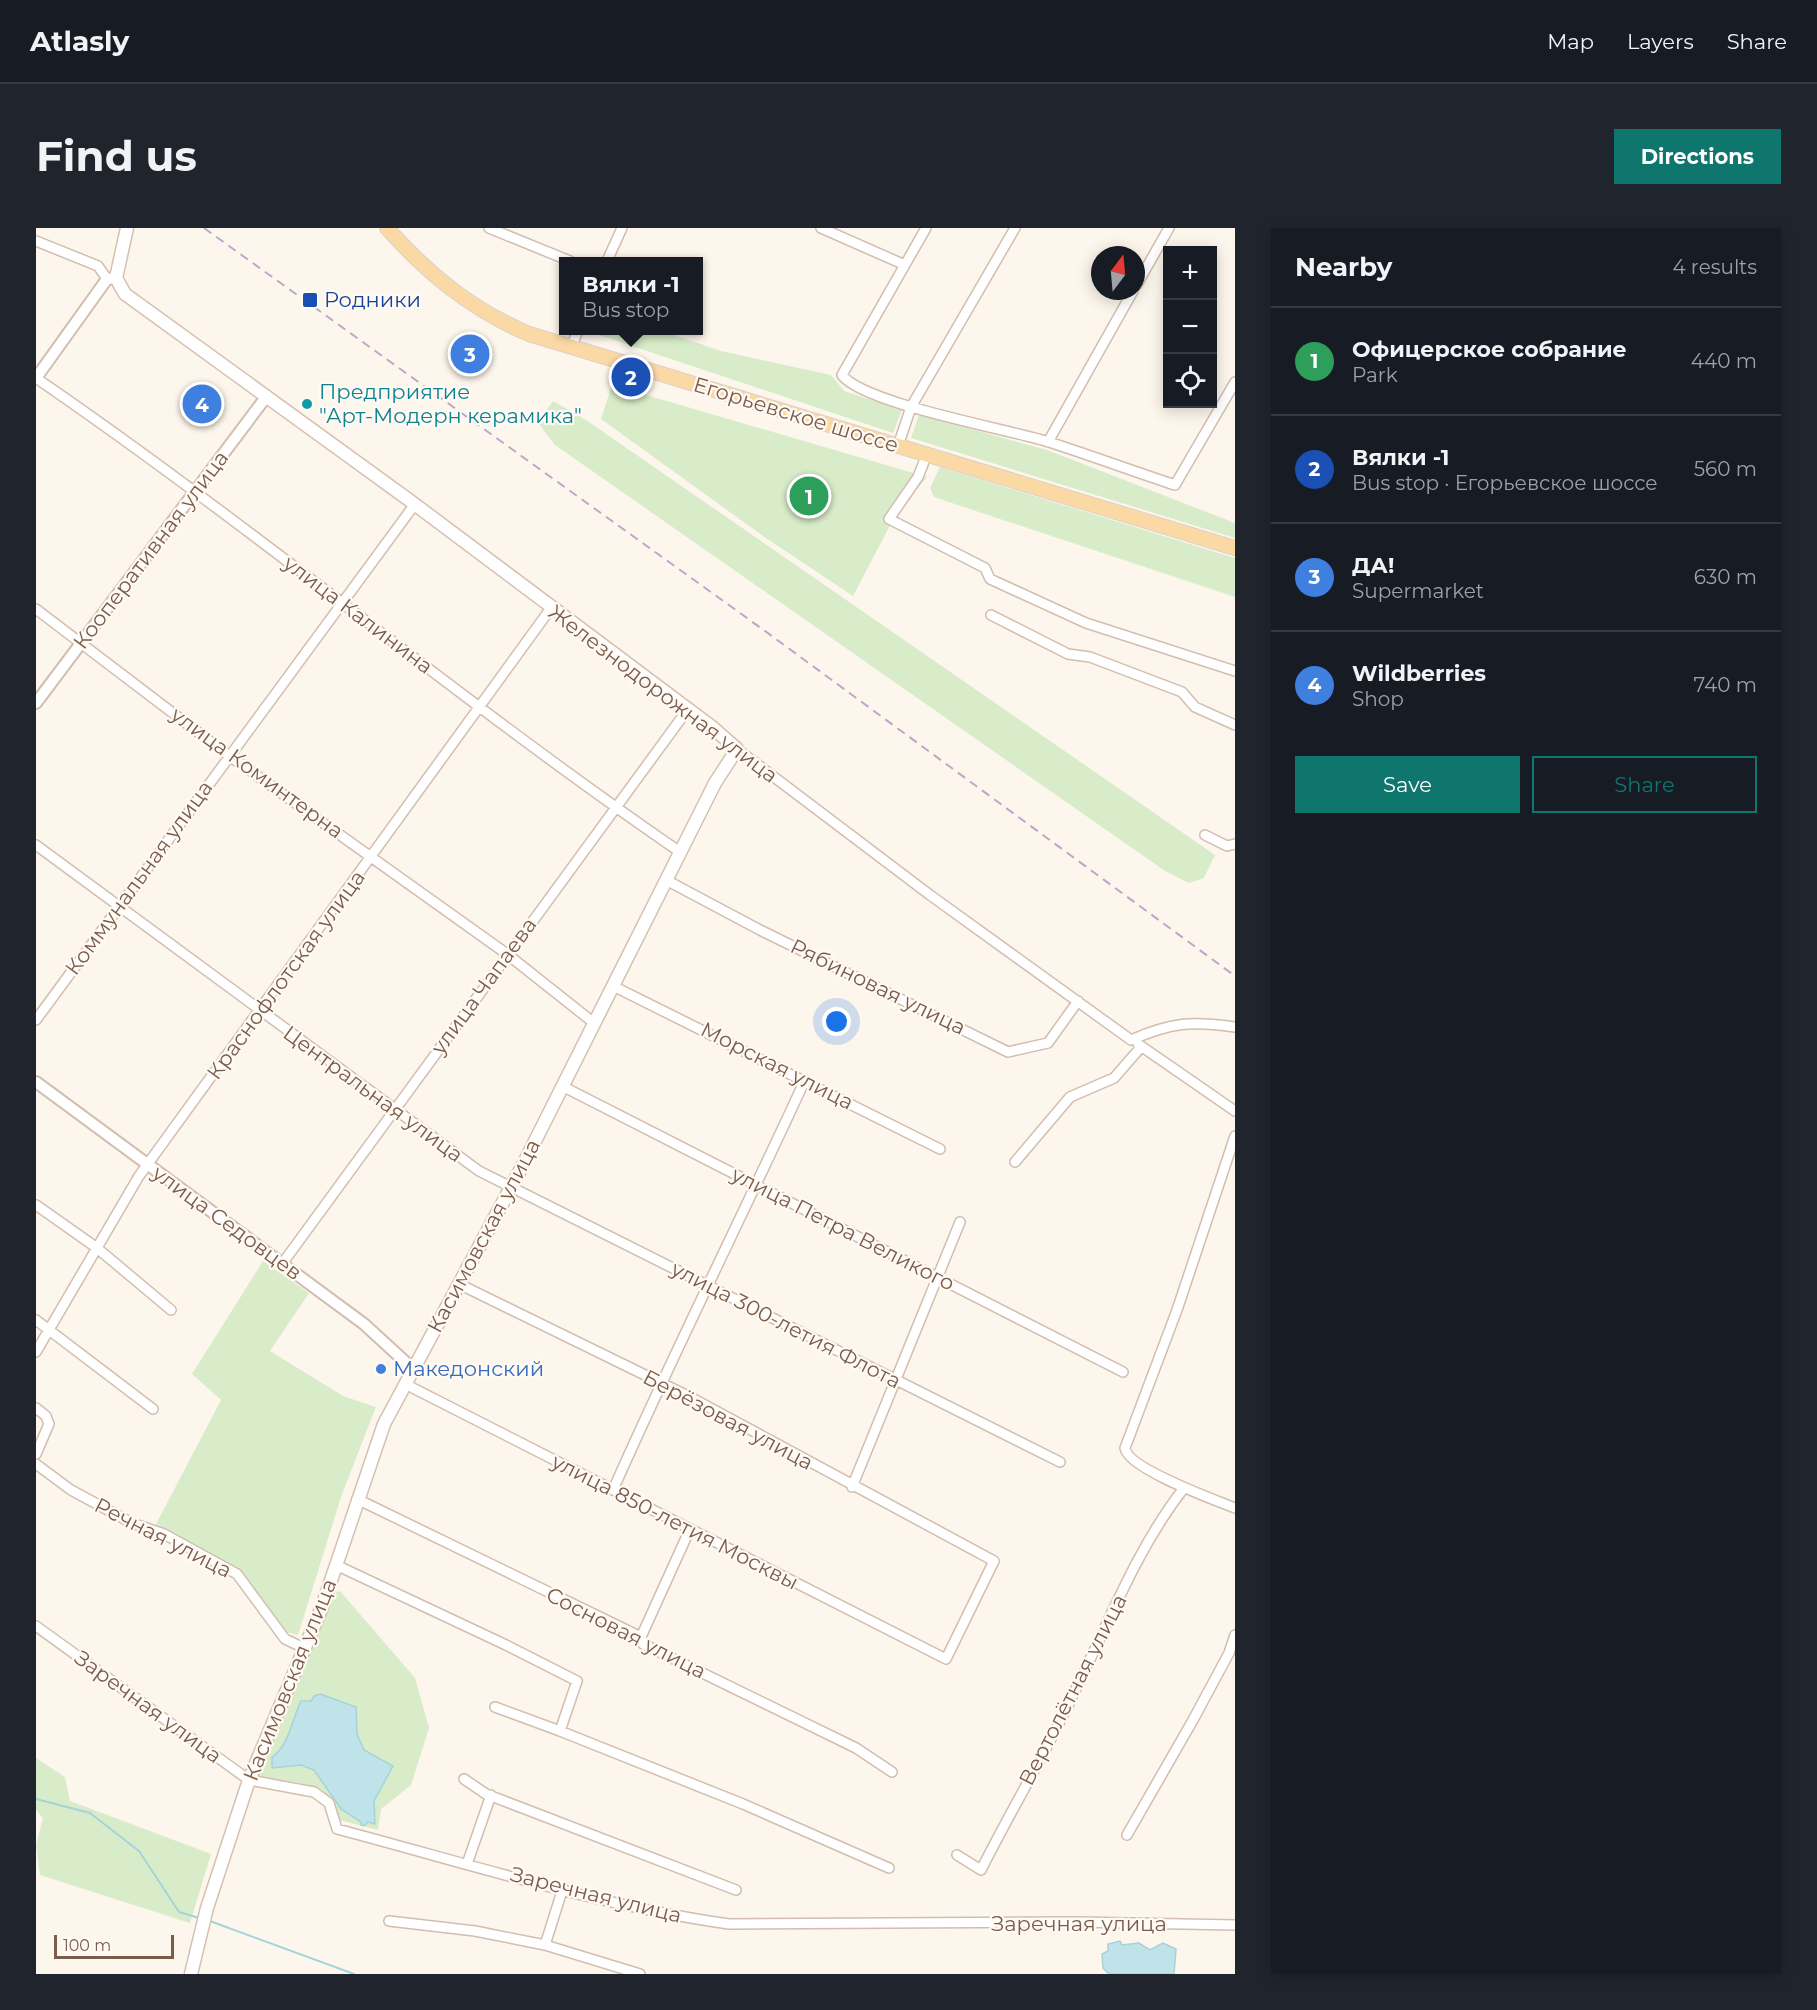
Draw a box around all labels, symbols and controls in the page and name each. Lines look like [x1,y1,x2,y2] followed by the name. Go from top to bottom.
[30,24,129,58] text: Atlasly
[1547,29,1594,54] text: Map
[1627,29,1694,54] text: Layers
[1727,29,1787,54] text: Share
[1614,129,1781,184] button: Directions
[36,130,197,182] text: Find us
[1091,246,1145,300] north arrow
[1163,246,1217,408] map controls
[1163,246,1217,300] button: +
[1295,251,1392,283] text: Nearby
[1672,255,1757,279] text: 4 results
[559,257,703,335] popup
[582,271,680,298] text: Вялки -1
[324,287,421,312] place label: Родники
[301,291,319,309] marker: Родники
[582,298,669,322] text: Bus stop
[1163,300,1217,354] button: −
[450,332,490,376] pin: 3
[1352,336,1627,363] text: Офицерское собрание
[1311,349,1318,373] text: 1
[1691,349,1757,373] text: 440 m
[612,354,650,400] pin: 2
[1163,354,1217,408] button: locate
[1352,363,1398,387] text: Park
[691,371,902,458] street label: Егорьевское шоссе
[319,379,582,428] place label: Предприятие "Арт-Модерн керамика"
[182,382,222,426] pin: 4
[300,397,314,411] marker: Предприятие "Арт-Модерн керамика"
[1352,444,1449,471] text: Вялки -1
[68,446,233,654] street label: Кооперативная улица
[1309,457,1320,481] text: 2
[1694,457,1757,481] text: 560 m
[1352,471,1658,495] text: Bus stop · Егорьевское шоссе
[790,474,828,518] pin: 1
[278,550,438,679] street label: улица Калинина
[1352,552,1394,579] text: ДА!
[1309,565,1320,589] text: 3
[1694,565,1757,589] text: 630 m
[1352,579,1484,603] text: Supermarket
[544,599,783,788] street label: Железнодорожная улица
[1352,660,1486,687] text: Wildberries
[1308,673,1321,697] text: 4
[1694,673,1757,697] text: 740 m
[1352,687,1404,711] text: Shop
[165,701,348,844] street label: улица Коминтерна
[1295,756,1520,813] button: Save
[1532,756,1757,813] button: Share
[60,776,218,980] street label: Коммунальная улица
[201,865,370,1084] street label: Краснофлотская улица
[425,913,542,1060] street label: улица Чапаева
[787,933,970,1040] street label: Рябиновая улица
[822,1007,851,1036] your location
[697,1016,858,1115] street label: Морская улица
[279,1020,468,1167] street label: Центральная улица
[422,1135,545,1337] street label: Касимовская улица
[147,1159,307,1285] street label: улица Седовцев
[727,1161,959,1296] street label: улица Петра Великого
[666,1255,905,1393] street label: улица 300-летия Флота
[393,1356,544,1381] place label: Македонский
[374,1362,388,1376] marker: Македонский
[639,1364,818,1475] street label: Берёзовая улица
[547,1448,803,1595] street label: улица 850-летия Москвы
[91,1492,236,1583] street label: Речная улица
[238,1575,341,1784] street label: Касимовская улица
[542,1581,710,1684] street label: Сосновая улица
[1013,1590,1132,1790] street label: Вертолётная улица
[70,1645,227,1768] street label: Заречная улица
[508,1861,684,1928] street label: Заречная улица
[991,1911,1167,1936] street label: Заречная улица
[54,1932,174,1960] scale bar
[63,1936,111,1955] text: 100 m

